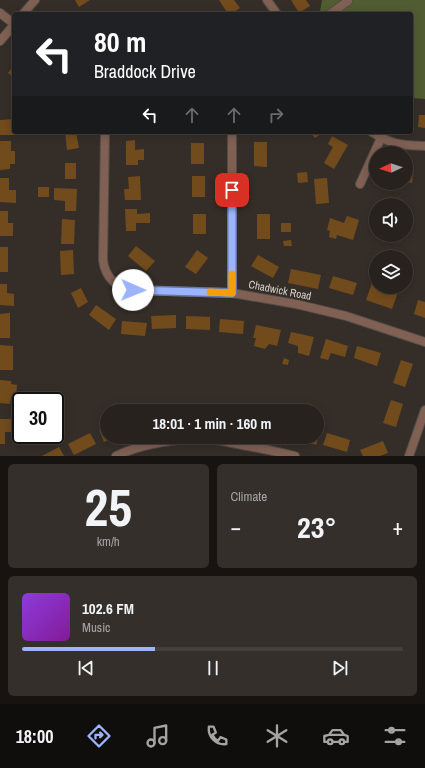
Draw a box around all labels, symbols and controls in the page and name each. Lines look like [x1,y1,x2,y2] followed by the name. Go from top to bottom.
[94,23,146,61] text: 80 m
[28,28,80,80] icon: left
[94,59,196,84] text: Braddock Drive
[139,104,161,126] icon: left
[181,104,203,126] icon: ahead
[223,104,245,126] icon: ahead
[265,104,287,126] icon: right
[369,146,413,190] north arrow
[369,146,413,294] map controls
[215,173,249,207] pin
[221,179,243,201] icon: arrive
[369,198,413,242] button: sound
[369,250,413,294] button: layers
[112,269,154,311] position arrow
[247,277,313,303] street label: Chadwick Road
[12,392,64,444] speed limit sign: 30
[153,413,271,434] text: 18:01 · 1 min · 160 m
[85,472,132,542] text: 25
[231,488,267,505] text: Climate
[297,507,336,547] text: 23°
[231,512,241,542] text: −
[392,512,403,542] text: +
[97,533,120,550] text: km/h
[82,598,134,619] text: 102.6 FM
[82,619,110,636] text: Music
[75,657,97,679] icon: previous
[202,657,224,679] icon: pause
[329,657,351,679] icon: next
[85,722,113,750] icon: directions
[144,722,172,750] icon: music
[203,722,231,750] icon: phone
[263,722,291,750] icon: climate
[322,722,350,750] icon: car
[381,722,409,750] icon: filters
[16,724,53,749] text: 18:00

